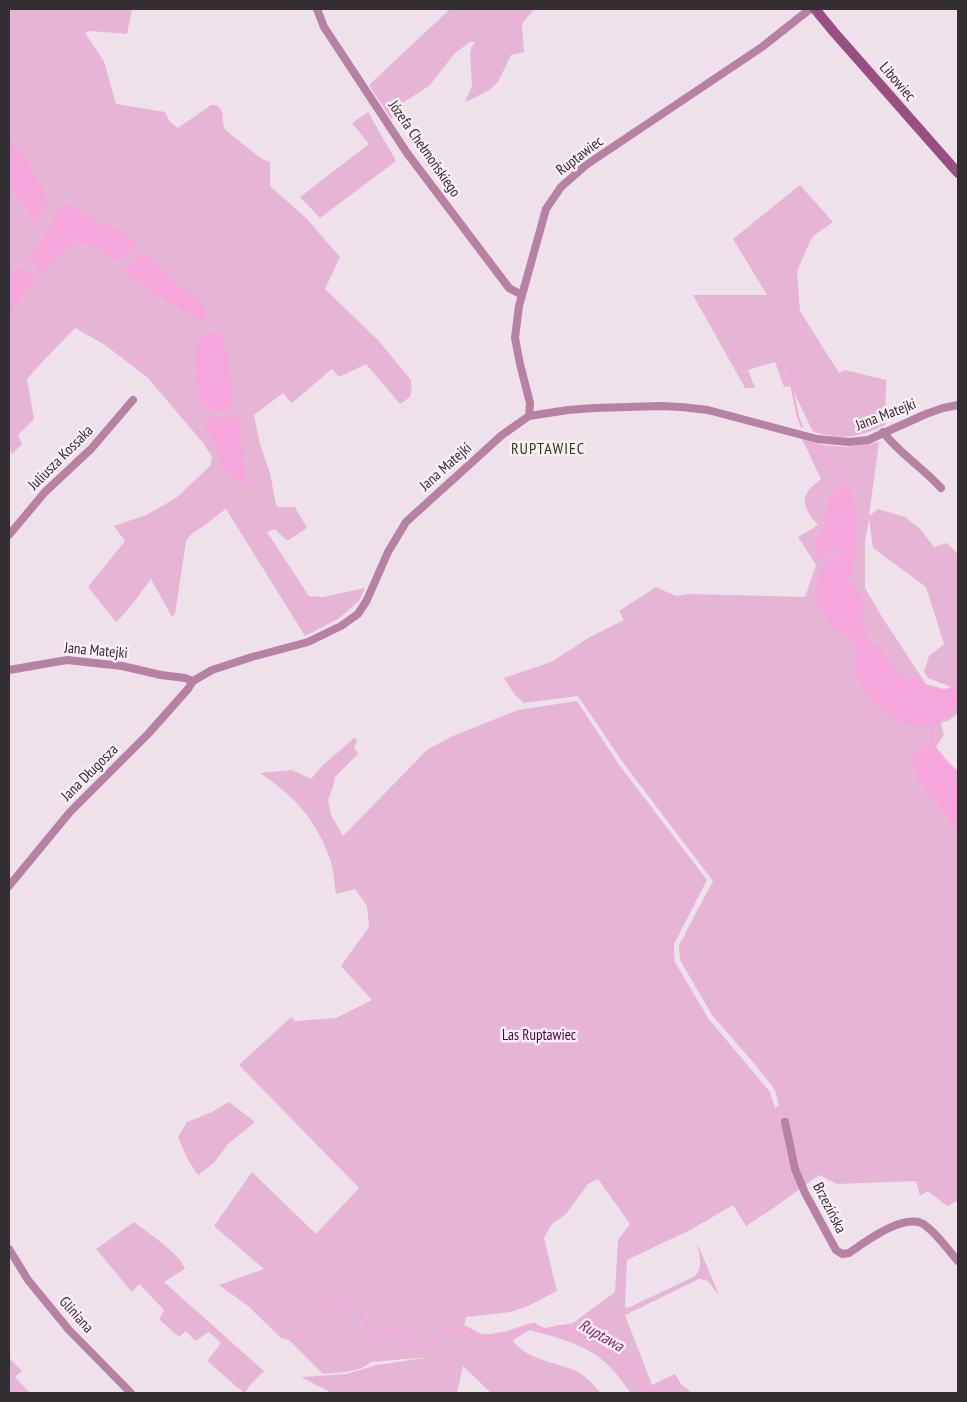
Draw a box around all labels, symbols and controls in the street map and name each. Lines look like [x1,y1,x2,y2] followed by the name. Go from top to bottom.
[875,59,919,105] street label: Libowiec
[384,97,464,201] street label: Józefa Chełmońskiego
[553,133,607,179] street label: Ruptawiec
[853,395,919,435] street label: Jana Matejki
[25,422,97,494] street label: Juliusza Kossaka
[416,439,476,495] street label: Jana Matejki
[510,439,586,459] district label: RUPTAWIEC
[64,639,128,663] street label: Jana Matejki
[58,741,122,805] street label: Jana Długosza
[502,1027,576,1045] park label: Las Ruptawiec
[809,1180,849,1236] street label: Brzezińska
[55,1293,97,1337] street label: Gliniana
[575,1316,627,1356] water label: Ruptawa

